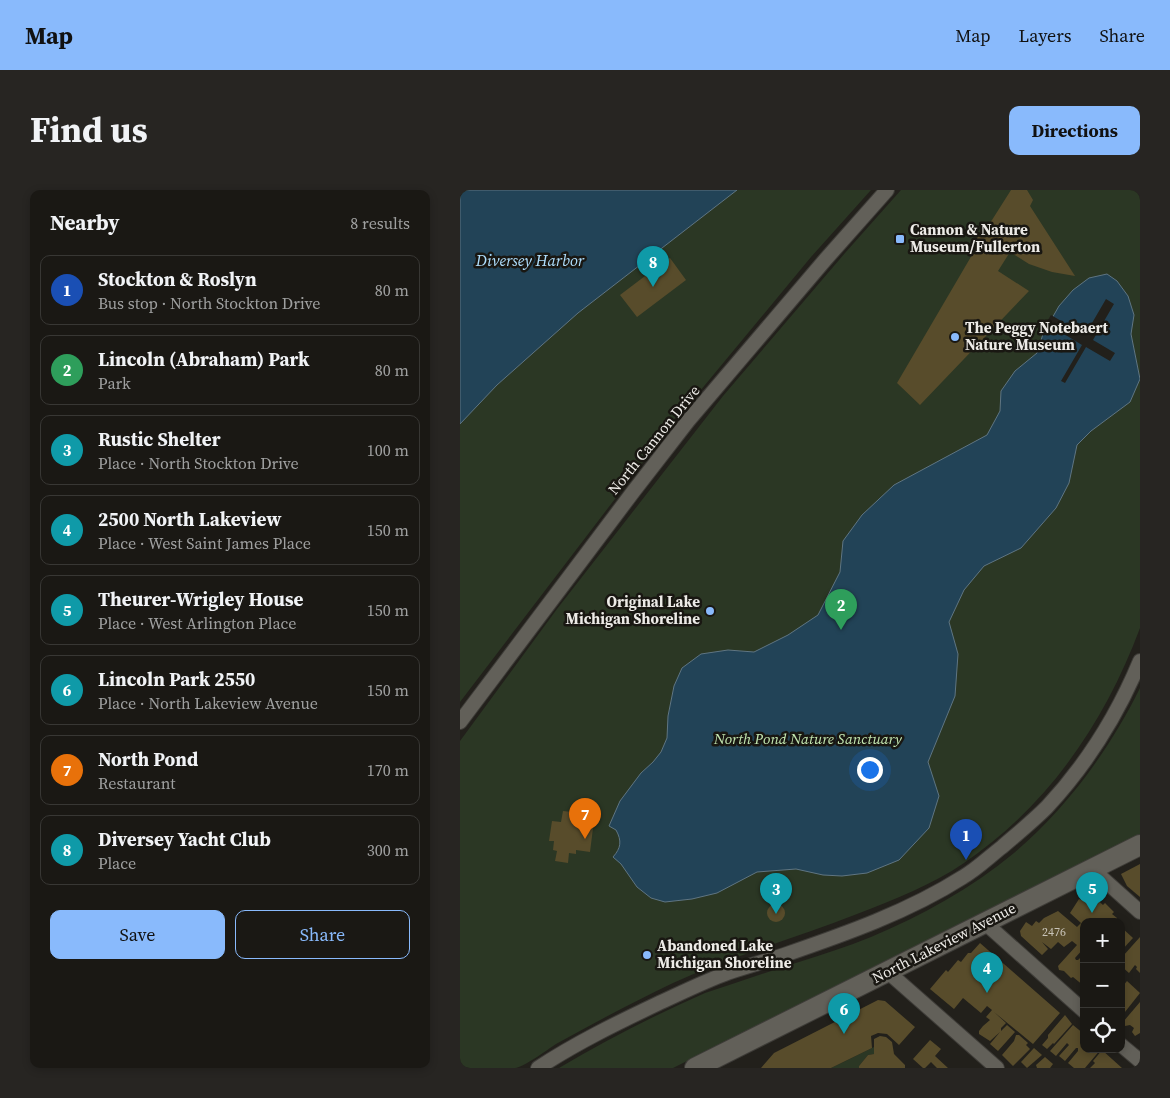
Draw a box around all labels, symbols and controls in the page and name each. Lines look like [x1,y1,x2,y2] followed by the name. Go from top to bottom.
[25,19,73,52] text: Map
[955,23,990,48] text: Map
[1018,23,1071,48] text: Layers
[1099,23,1145,48] text: Share
[30,106,148,154] text: Find us
[1009,106,1140,155] button: Directions
[50,208,120,237] text: Nearby
[350,212,410,234] text: 8 results
[910,219,1040,257] place label: Cannon & Nature Museum/Fullerton
[894,233,906,245] marker: Cannon & Nature Museum/Fullerton
[637,246,669,287] pin: 8
[475,249,585,271] water label: Diversey Harbor
[98,266,257,292] text: Stockton & Roslyn
[63,279,71,301] text: 1
[375,279,409,301] text: 80 m
[98,292,320,314] text: Bus stop · North Stockton Drive
[965,317,1109,355] place label: The Peggy Notebaert Nature Museum
[949,331,961,343] marker: The Peggy Notebaert Nature Museum
[98,346,309,372] text: Lincoln (Abraham) Park
[63,359,71,381] text: 2
[375,359,409,381] text: 80 m
[98,372,131,394] text: Park
[603,380,705,499] street label: North Cannon Drive
[98,426,221,452] text: Rustic Shelter
[63,439,71,461] text: 3
[367,439,409,461] text: 100 m
[98,452,299,474] text: Place · North Stockton Drive
[98,506,281,532] text: 2500 North Lakeview
[63,519,71,541] text: 4
[367,519,409,541] text: 150 m
[98,532,311,554] text: Place · West Saint James Place
[98,586,303,612] text: Theurer-Wrigley House
[825,589,857,630] pin: 2
[565,591,700,629] place label: Original Lake Michigan Shoreline
[63,599,71,621] text: 5
[367,599,409,621] text: 150 m
[704,605,716,617] marker: Original Lake Michigan Shoreline
[98,612,297,634] text: Place · West Arlington Place
[98,666,255,692] text: Lincoln Park 2550
[63,679,71,701] text: 6
[367,679,409,701] text: 150 m
[98,692,318,714] text: Place · North Lakeview Avenue
[713,728,903,749] park label: North Pond Nature Sanctuary
[98,746,198,772] text: North Pond
[857,757,883,783] your location
[63,759,71,781] text: 7
[367,759,409,781] text: 170 m
[98,772,176,794] text: Restaurant
[569,798,601,839] pin: 7
[950,819,982,860] pin: 1
[98,826,271,852] text: Diversey Yacht Club
[63,839,71,861] text: 8
[367,839,409,861] text: 300 m
[98,852,136,874] text: Place
[1076,872,1108,913] pin: 5
[760,873,792,914] pin: 3
[868,897,1020,988] street label: North Lakeview Avenue
[50,910,225,959] button: Save
[235,910,410,959] button: Share
[1080,918,1125,1053] map controls
[1080,918,1125,963] button: +
[1042,924,1066,940] house number: 2476
[657,935,792,973] place label: Abandoned Lake Michigan Shoreline
[641,949,653,961] marker: Abandoned Lake Michigan Shoreline
[971,952,1003,993] pin: 4
[1080,963,1125,1008] button: −
[828,993,860,1034] pin: 6
[1080,1008,1125,1053] button: locate

